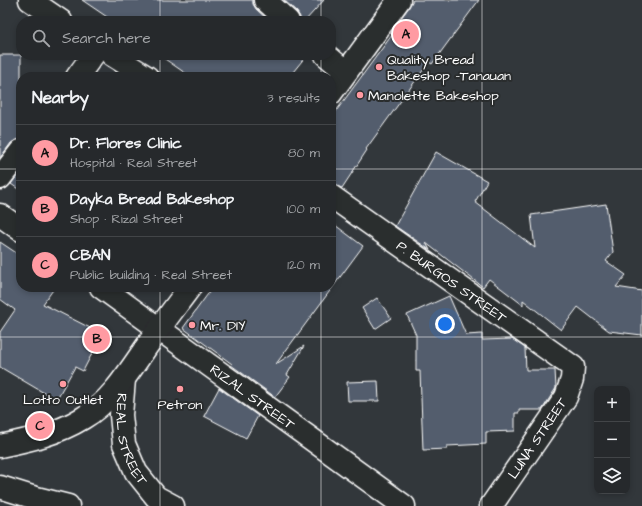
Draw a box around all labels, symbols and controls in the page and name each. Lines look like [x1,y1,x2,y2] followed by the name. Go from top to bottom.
[16,16,336,60] search box
[393,19,419,49] pin: A
[30,27,52,49] icon: search
[62,28,151,49] text: Search here
[387,50,511,86] place label: Quality Bread Bakeshop -Tanauan
[374,62,384,72] marker: Quality Bread Bakeshop -Tanauan
[32,86,89,110] text: Nearby
[368,86,499,106] place label: Manolette Bakeshop
[267,89,320,107] text: 3 results
[355,90,365,100] marker: Manolette Bakeshop
[70,133,182,154] text: Dr. Flores Clinic
[41,144,49,162] text: A
[288,144,320,162] text: 80 m
[70,154,197,172] text: Hospital · Real Street
[70,189,234,210] text: Dayka Bread Bakeshop
[40,200,50,218] text: B
[287,200,320,218] text: 100 m
[70,210,183,228] text: Shop · Rizal Street
[392,236,511,328] street label: P. BURGOS STREET
[70,245,110,266] text: CBAN
[40,256,50,274] text: C
[287,256,320,274] text: 120 m
[70,266,232,284] text: Public building · Real Street
[435,314,455,334] your location
[200,316,246,336] place label: Mr. DIY
[187,320,197,330] marker: Mr. DIY
[84,324,110,354] pin: B
[205,360,299,435] street label: RIZAL STREET
[58,379,68,389] marker: Lotto Outlet
[175,384,185,394] marker: Petron
[594,386,630,494] map controls
[594,386,630,422] button: +
[23,390,103,410] place label: Lotto Outlet
[110,392,152,490] street label: REAL STREET
[503,394,573,483] street label: LUNA STREET
[158,395,202,415] place label: Petron
[27,411,53,441] pin: C
[594,422,630,458] button: −
[594,458,630,494] button: layers

